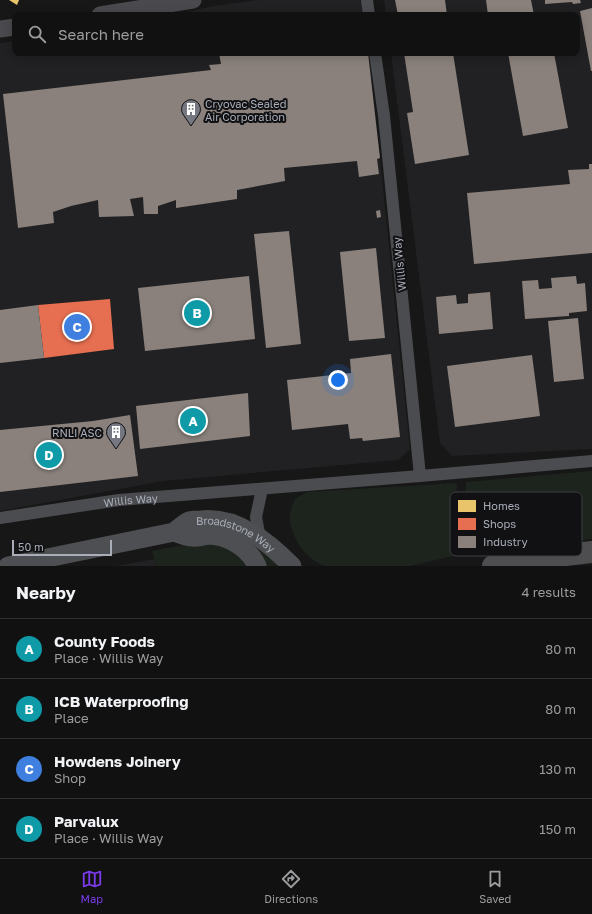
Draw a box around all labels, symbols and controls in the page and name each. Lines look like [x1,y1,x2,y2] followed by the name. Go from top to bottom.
[12,12,580,56] search box
[26,23,48,45] icon: search
[58,25,144,43] text: Search here
[205,97,286,123] place label: Cryovac Sealed Air Corporation
[180,98,202,126] building icon: Cryovac Sealed Air Corporation
[390,236,408,292] street label: Willis Way
[184,298,210,328] pin: B
[64,312,90,342] pin: C
[328,370,348,390] your location
[180,406,206,436] pin: A
[105,421,127,449] building icon: RNLI ASC
[52,426,102,439] place label: RNLI ASC
[36,440,62,470] pin: D
[103,490,158,509] street label: Willis Way
[450,492,582,556] legend
[483,499,520,512] text: Homes
[196,513,278,554] street label: Broadstone Way
[483,517,516,530] text: Shops
[483,535,528,548] text: Industry
[12,538,112,557] scale bar
[18,540,44,553] text: 50 m
[16,582,76,603] text: Nearby
[522,584,576,600] text: 4 results
[54,632,155,650] text: County Foods
[24,641,34,657] text: A
[545,641,576,657] text: 80 m
[54,650,163,666] text: Place · Willis Way
[54,692,188,710] text: ICB Waterproofing
[24,701,34,717] text: B
[545,701,576,717] text: 80 m
[54,710,89,726] text: Place
[54,752,181,770] text: Howdens Joinery
[24,761,34,777] text: C
[539,761,576,777] text: 130 m
[54,770,86,786] text: Shop
[54,812,119,830] text: Parvalux
[24,821,34,837] text: D
[539,821,576,837] text: 150 m
[54,830,163,846] text: Place · Willis Way
[81,868,103,905] tab: Map
[264,868,318,905] tab: Directions
[479,868,511,905] tab: Saved

